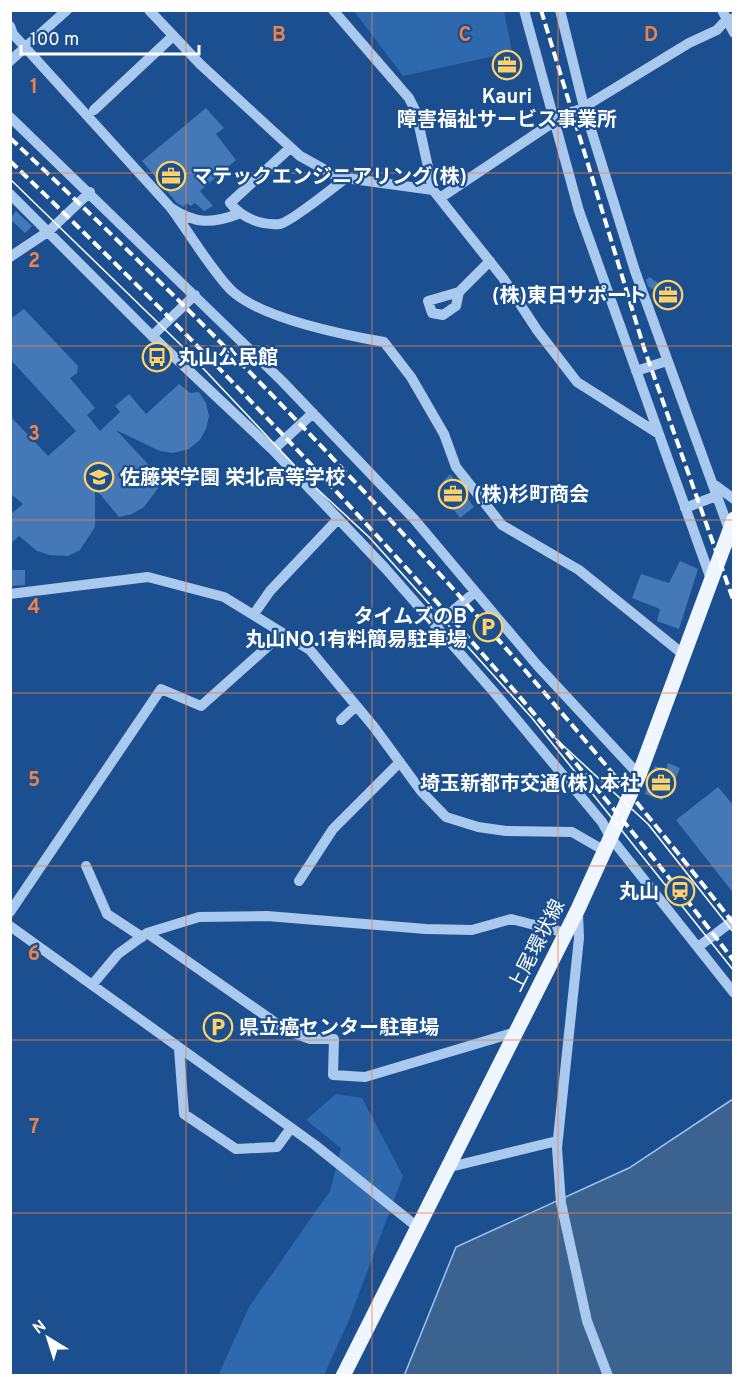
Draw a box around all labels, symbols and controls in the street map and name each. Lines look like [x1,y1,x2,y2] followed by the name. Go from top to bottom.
[21,18,200,56] scale bar
[272,23,286,49] text: B
[459,23,471,49] text: C
[644,23,658,49] text: D
[30,29,79,52] text: 100 m
[491,49,523,81] office icon: Kauri 障害福祉サービス事業所
[30,75,38,101] text: 1
[397,85,617,134] place label: Kauri 障害福祉サービス事業所
[155,160,187,192] office icon: マテックエンジニアリング(株)
[192,165,467,191] place label: マテックエンジニアリング(株)
[28,249,40,275] text: 2
[652,279,684,311] office icon: (株)東日サポート
[492,284,647,310] place label: (株)東日サポート
[141,341,173,373] bus stop icon: 丸山公民館
[178,346,278,372] place label: 丸山公民館
[28,422,40,448] text: 3
[83,461,115,493] school or university icon: 佐藤栄学園 栄北高等学校
[120,466,345,492] place label: 佐藤栄学園 栄北高等学校
[437,478,469,510] office icon: (株)杉町商会
[474,483,589,509] place label: (株)杉町商会
[28,595,40,621] text: 4
[245,605,467,654] place label: タイムズのB 丸山NO.1有料簡易駐車場
[472,611,504,643] parking icon: タイムズのB 丸山NO.1有料簡易駐車場
[645,767,677,799] office icon: 埼玉新都市交通(株) 本社
[28,768,40,794] text: 5
[420,772,640,798] place label: 埼玉新都市交通(株) 本社
[664,875,696,907] station icon: 丸山
[619,880,659,906] place label: 丸山
[503,895,572,996] street label: 上尾環状線
[28,942,40,968] text: 6
[202,1011,234,1043] parking icon: 県立癌センター駐車場
[239,1016,439,1042] place label: 県立癌センター駐車場
[29,1115,39,1141] text: 7
[18,1308,78,1368] north arrow
[29,1316,51,1339] text: N

